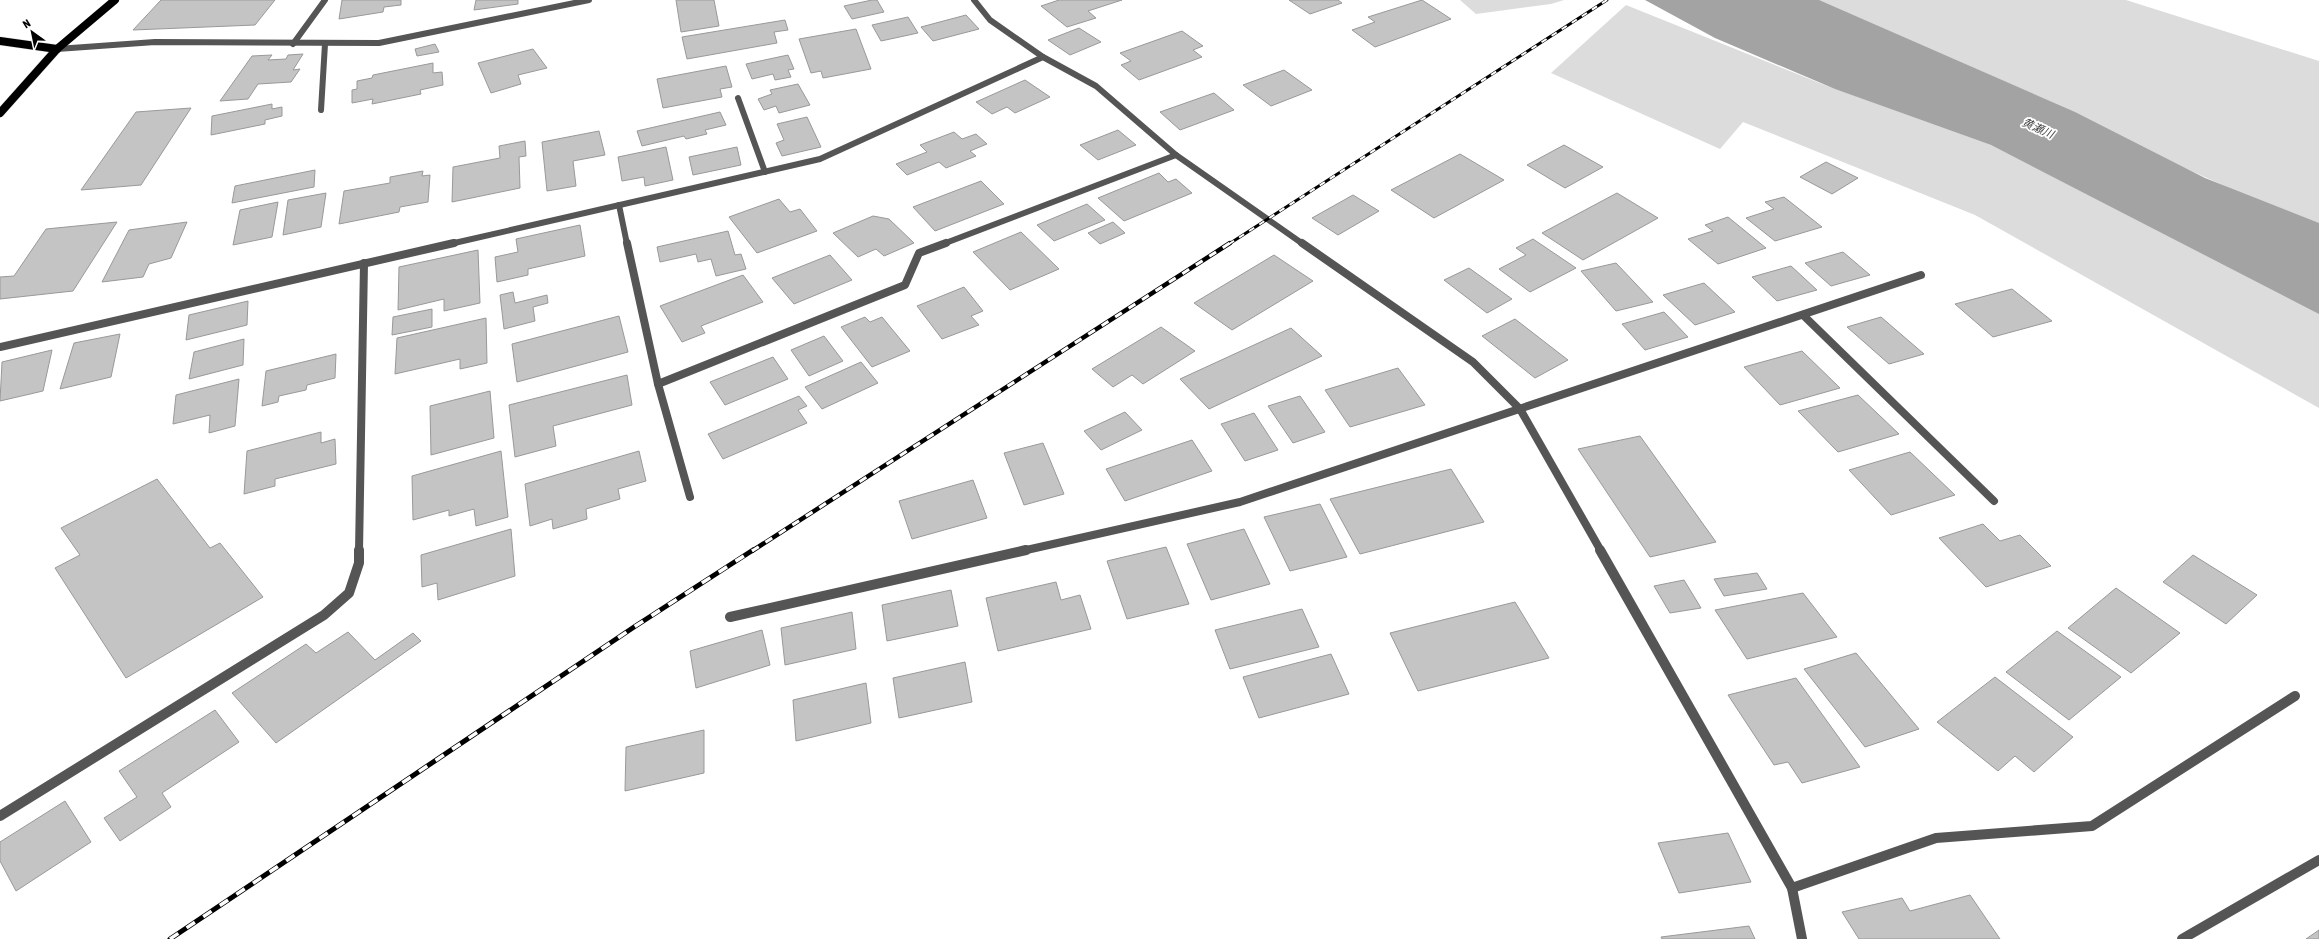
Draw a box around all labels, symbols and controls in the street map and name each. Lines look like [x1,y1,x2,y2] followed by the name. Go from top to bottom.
[12,12,52,52] north arrow
[21,17,33,30] text: N
[2020,116,2056,141] water label: 黄瀬川

